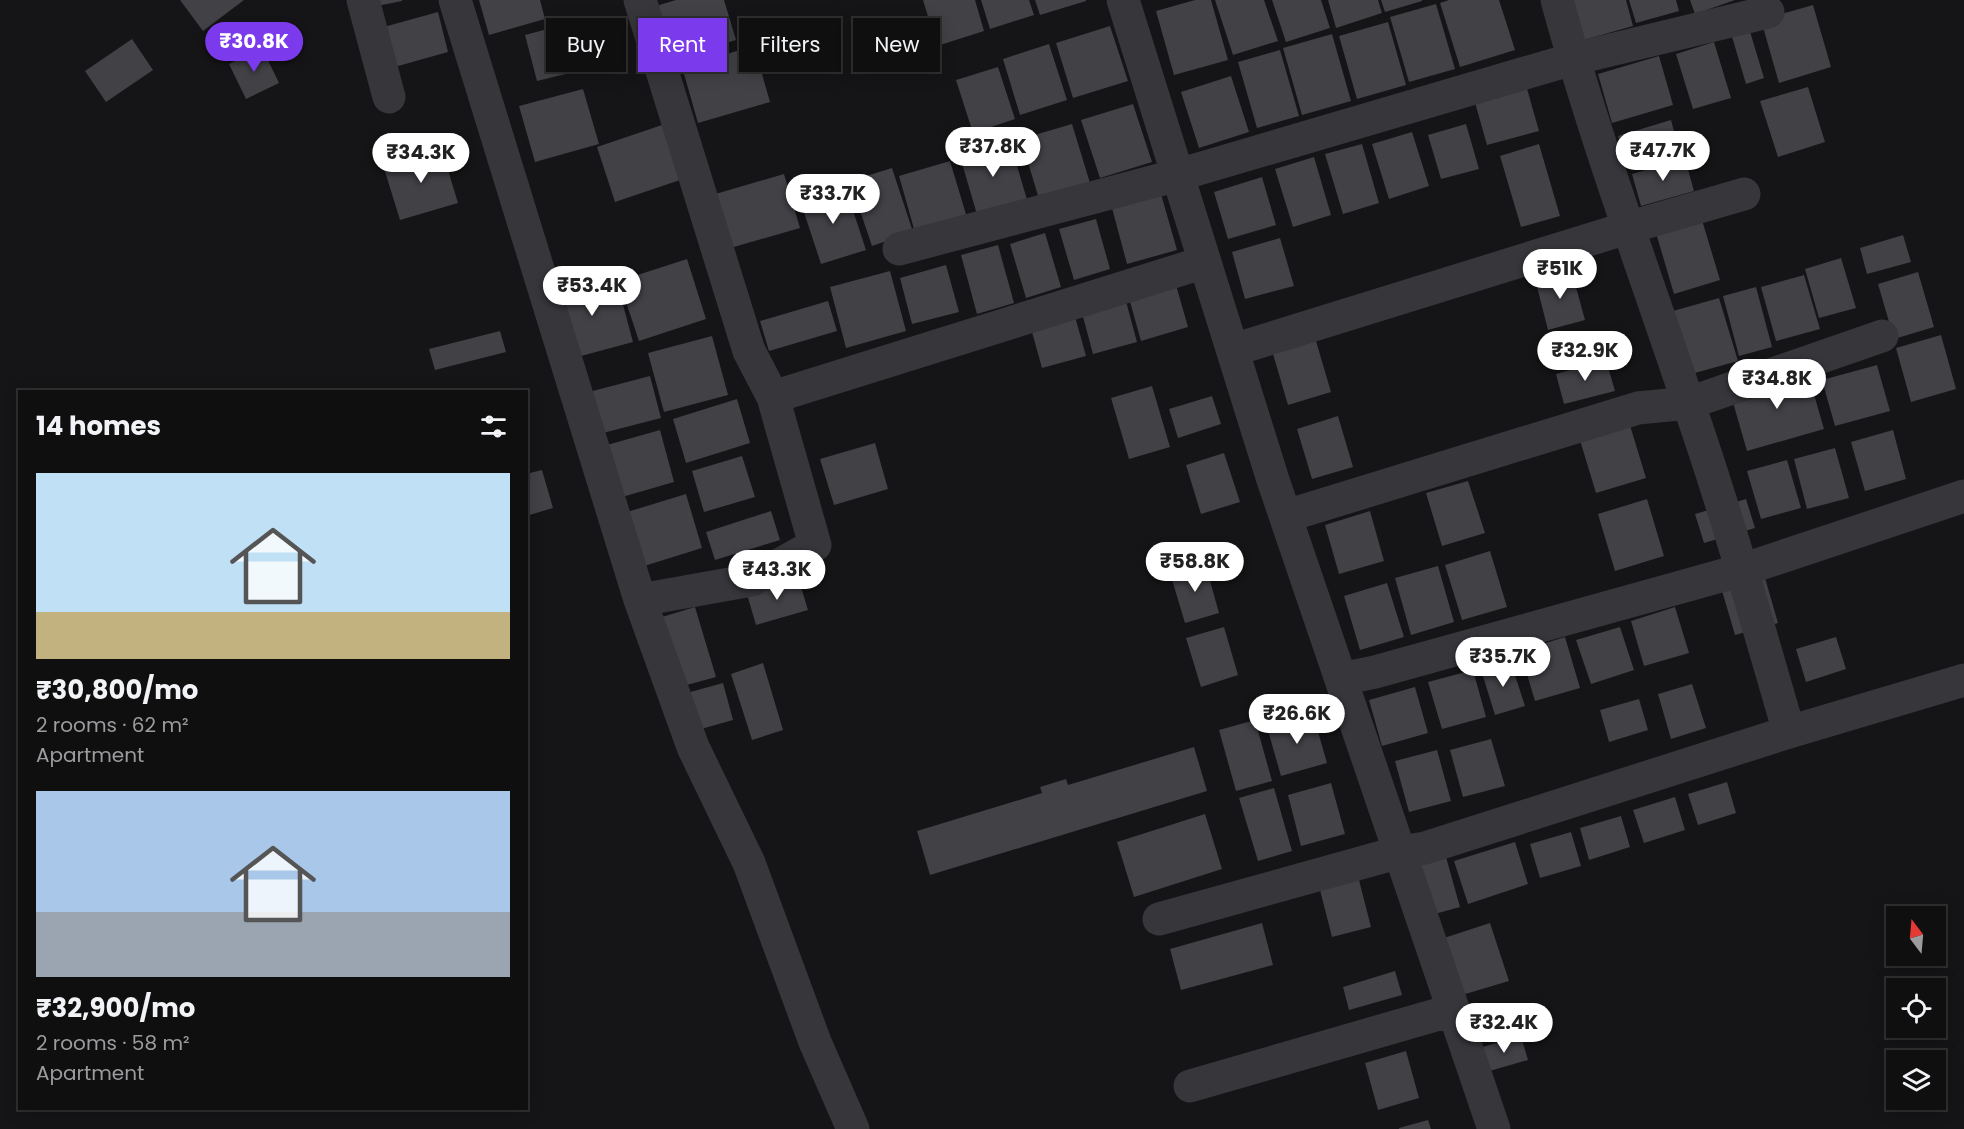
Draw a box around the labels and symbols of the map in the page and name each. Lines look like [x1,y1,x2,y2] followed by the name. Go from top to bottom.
[205,22,303,73] pin: ₹30.8K
[944,127,1042,178] pin: ₹37.8K
[1614,131,1712,182] pin: ₹47.7K
[372,133,470,184] pin: ₹34.3K
[784,174,882,225] pin: ₹33.7K
[1524,249,1596,300] pin: ₹51K
[543,266,641,317] pin: ₹53.4K
[1536,331,1634,382] pin: ₹32.9K
[1728,359,1826,410] pin: ₹34.8K
[1146,542,1244,593] pin: ₹58.8K
[728,550,826,601] pin: ₹43.3K
[1454,637,1552,688] pin: ₹35.7K
[1248,694,1346,745] pin: ₹26.6K
[1886,906,1946,966] north arrow
[1455,1003,1553,1054] pin: ₹32.4K

